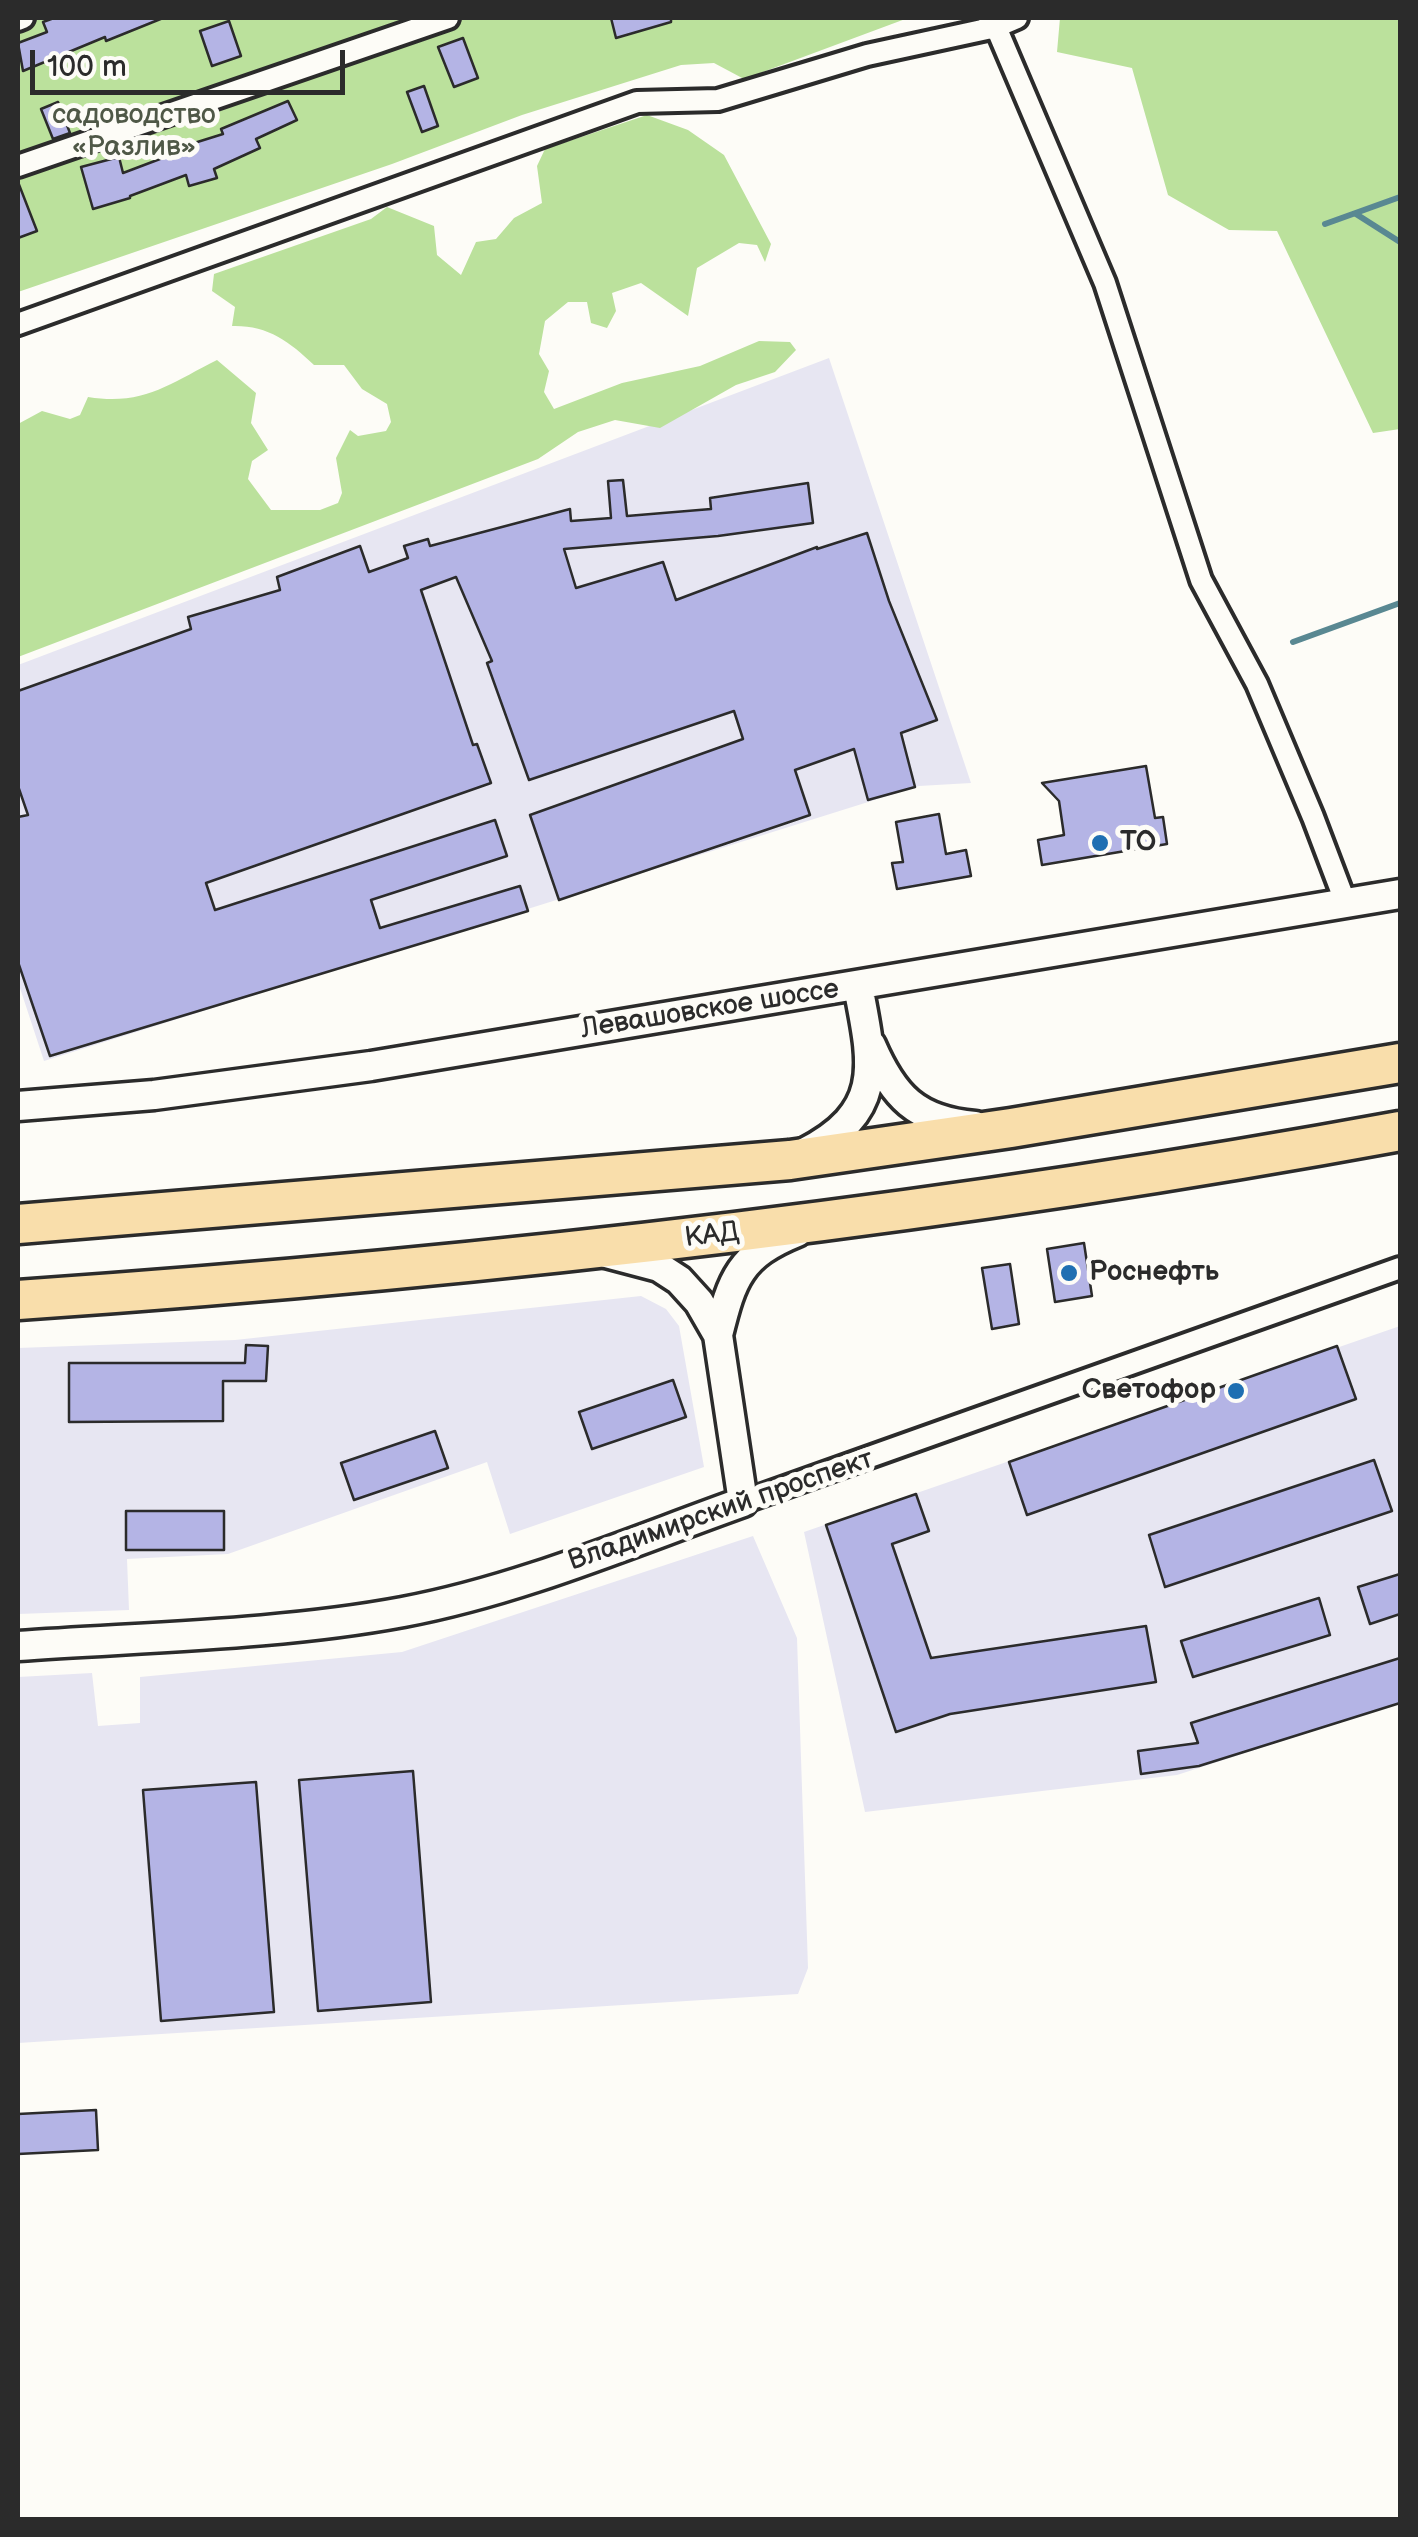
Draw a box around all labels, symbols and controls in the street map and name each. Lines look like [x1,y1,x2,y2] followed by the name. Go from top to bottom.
[35,30,350,92] scale bar
[47,49,127,85] text: 100 m
[52,99,216,165] park label: садоводство «Разлив»
[1120,826,1156,860] place label: ТО
[1089,832,1111,854] marker: ТО
[579,973,841,1047] street label: Левашовское шоссе
[683,1216,741,1256] street label: КАД
[1089,1256,1219,1290] place label: Роснефть
[1058,1262,1080,1284] marker: Роснефть
[1082,1374,1216,1408] place label: Светофор
[1225,1380,1247,1402] marker: Светофор
[564,1443,878,1579] street label: Владимирский проспект

